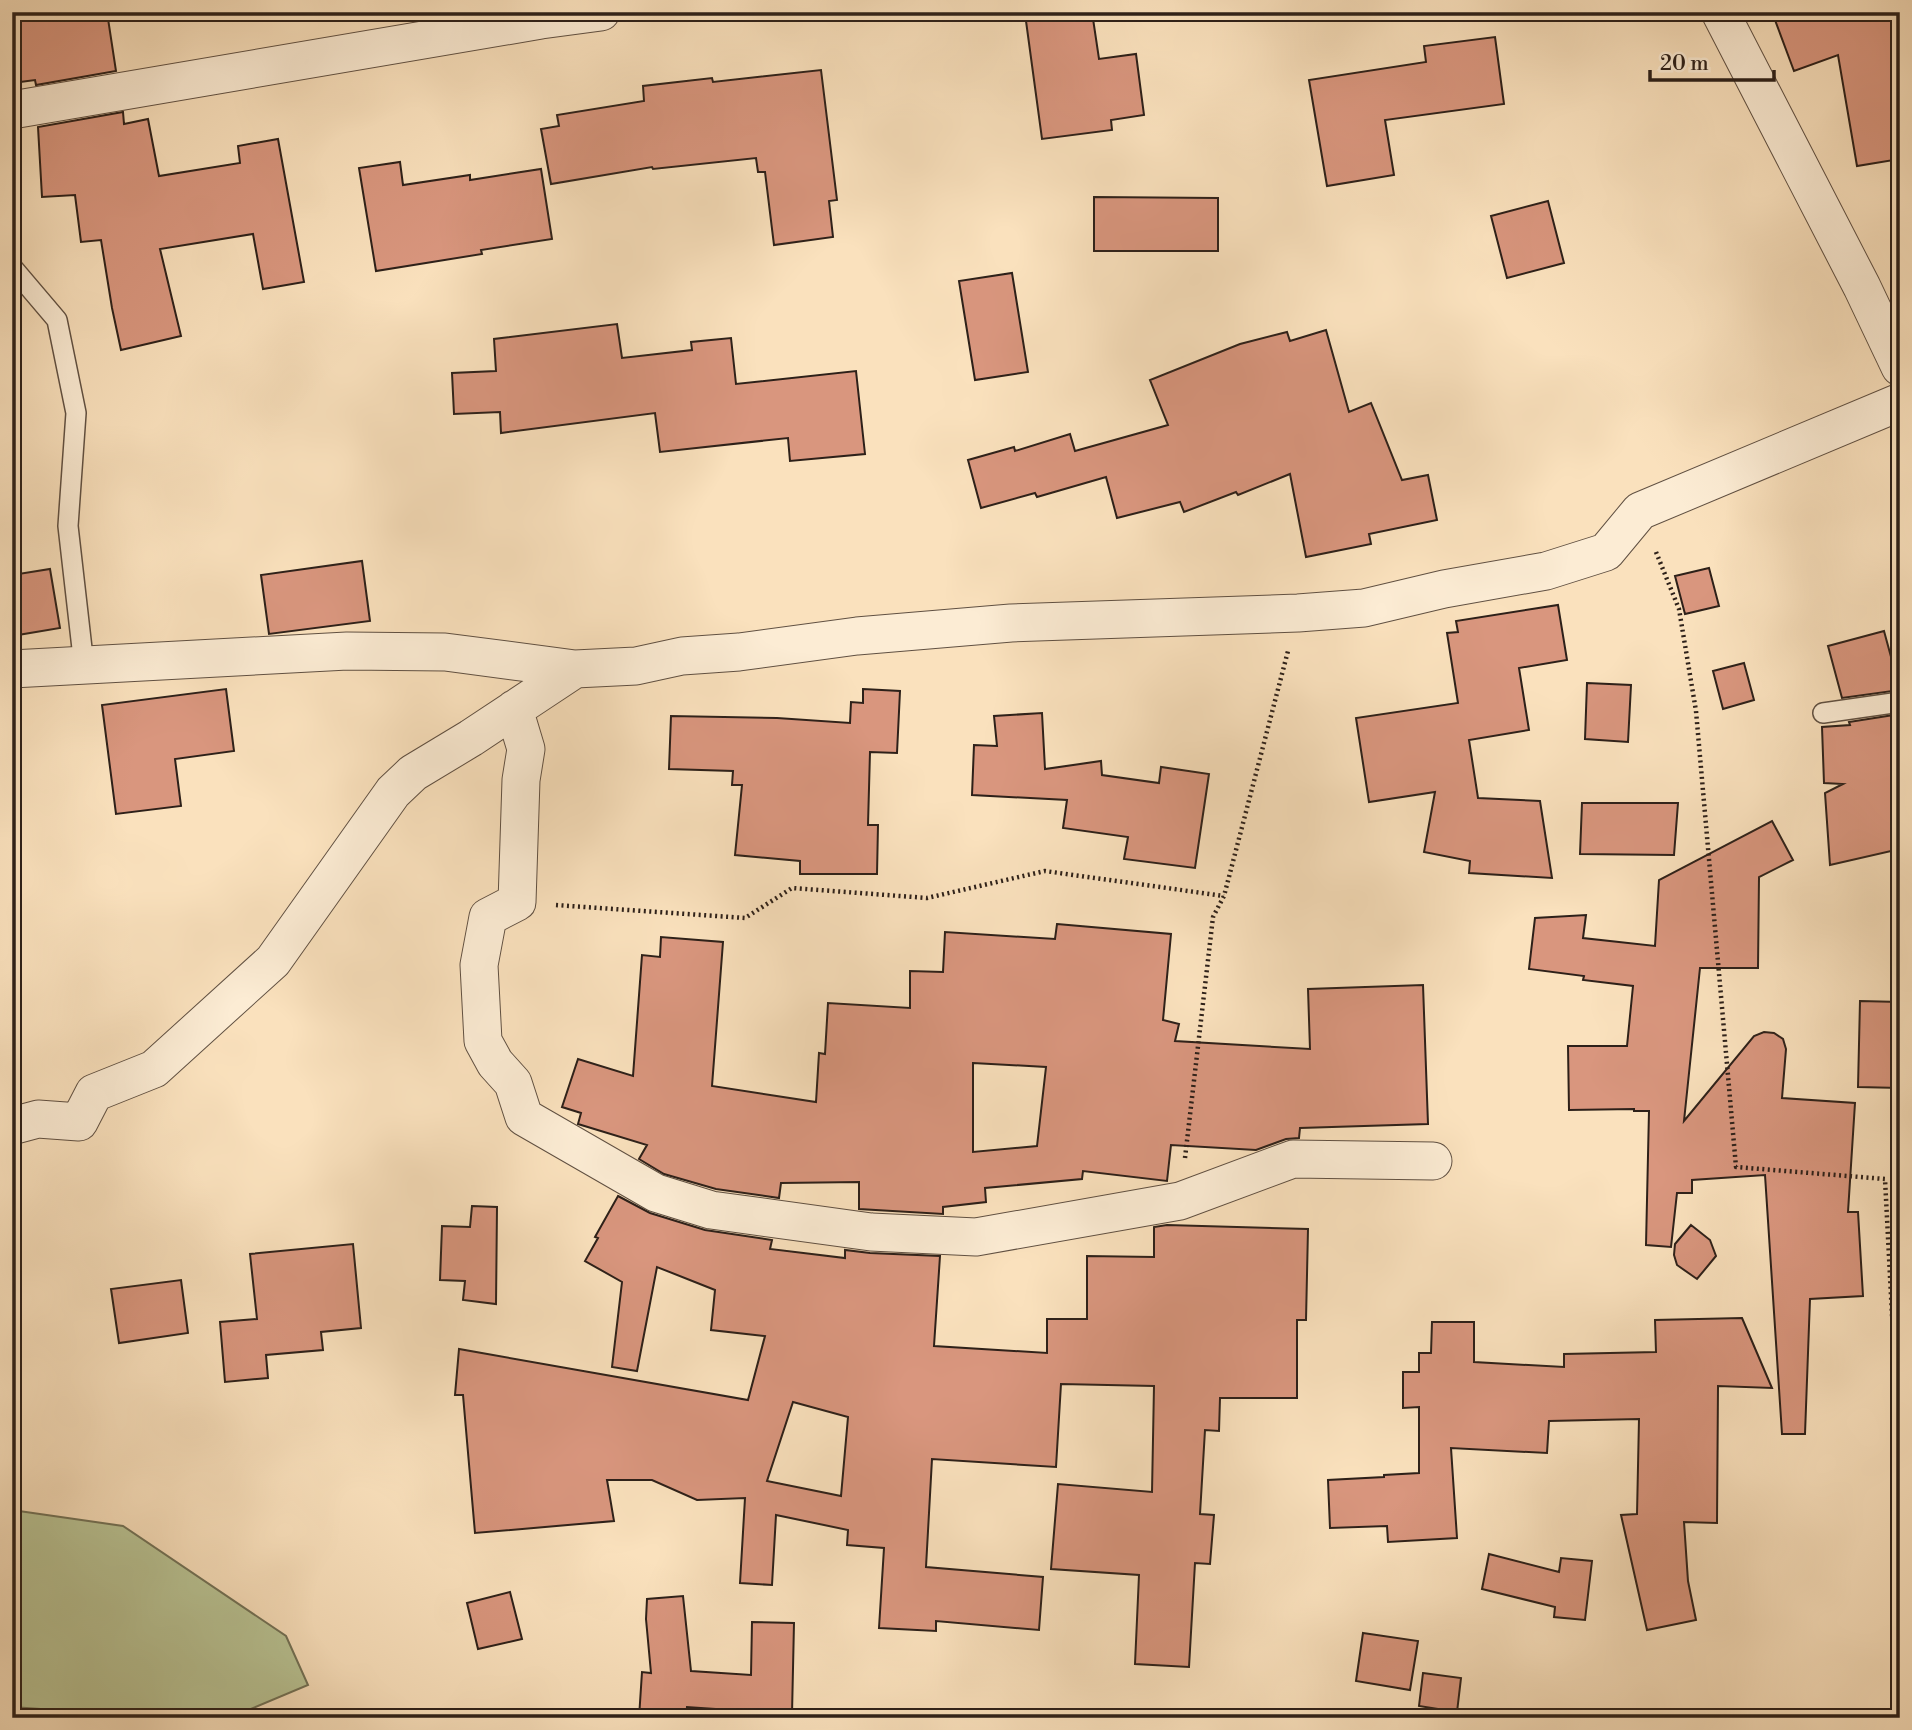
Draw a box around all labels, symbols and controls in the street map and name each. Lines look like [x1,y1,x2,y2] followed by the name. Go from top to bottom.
[1650,38,1774,82] scale bar
[1660,51,1709,77] text: 20 m

